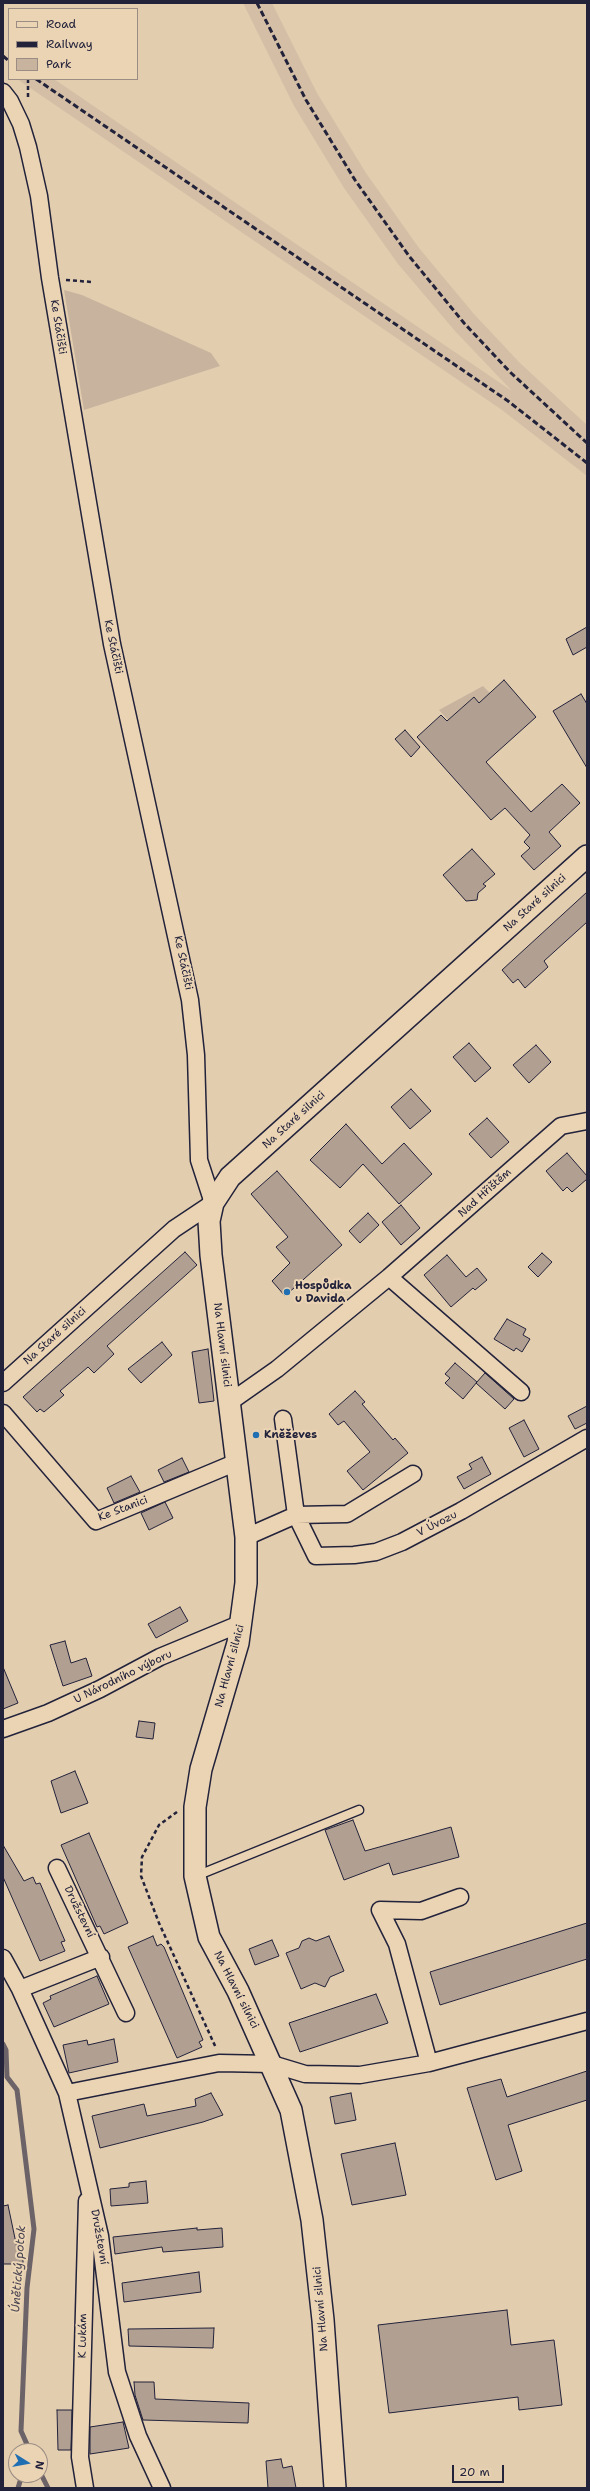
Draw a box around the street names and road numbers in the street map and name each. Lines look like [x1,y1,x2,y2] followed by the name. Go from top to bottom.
[47,299,69,355] street label: Ke Stáčišti
[101,619,125,675] street label: Ke Stáčišti
[501,871,569,935] street label: Na Staré silnici
[171,935,195,991] street label: Ke Stáčišti
[260,1088,328,1152] street label: Na Staré silnici
[456,1166,514,1220] street label: Nad Hřištěm
[210,1302,234,1388] street label: Na Hlavní silnici
[21,1304,89,1368] street label: Na Staré silnici
[96,1494,150,1524] street label: Ke Stanici
[415,1508,459,1540] street label: V Úvozu
[213,1623,247,1709] street label: Na Hlavní silnici
[72,1647,174,1707] street label: U Národního výboru
[61,1884,97,1940] street label: Družstevní
[211,1949,261,2031] street label: Na Hlavní silnici
[88,2208,110,2266] street label: Družstevní
[311,2266,331,2352] street label: Na Hlavní silnici
[76,2313,90,2359] street label: K Lukám

